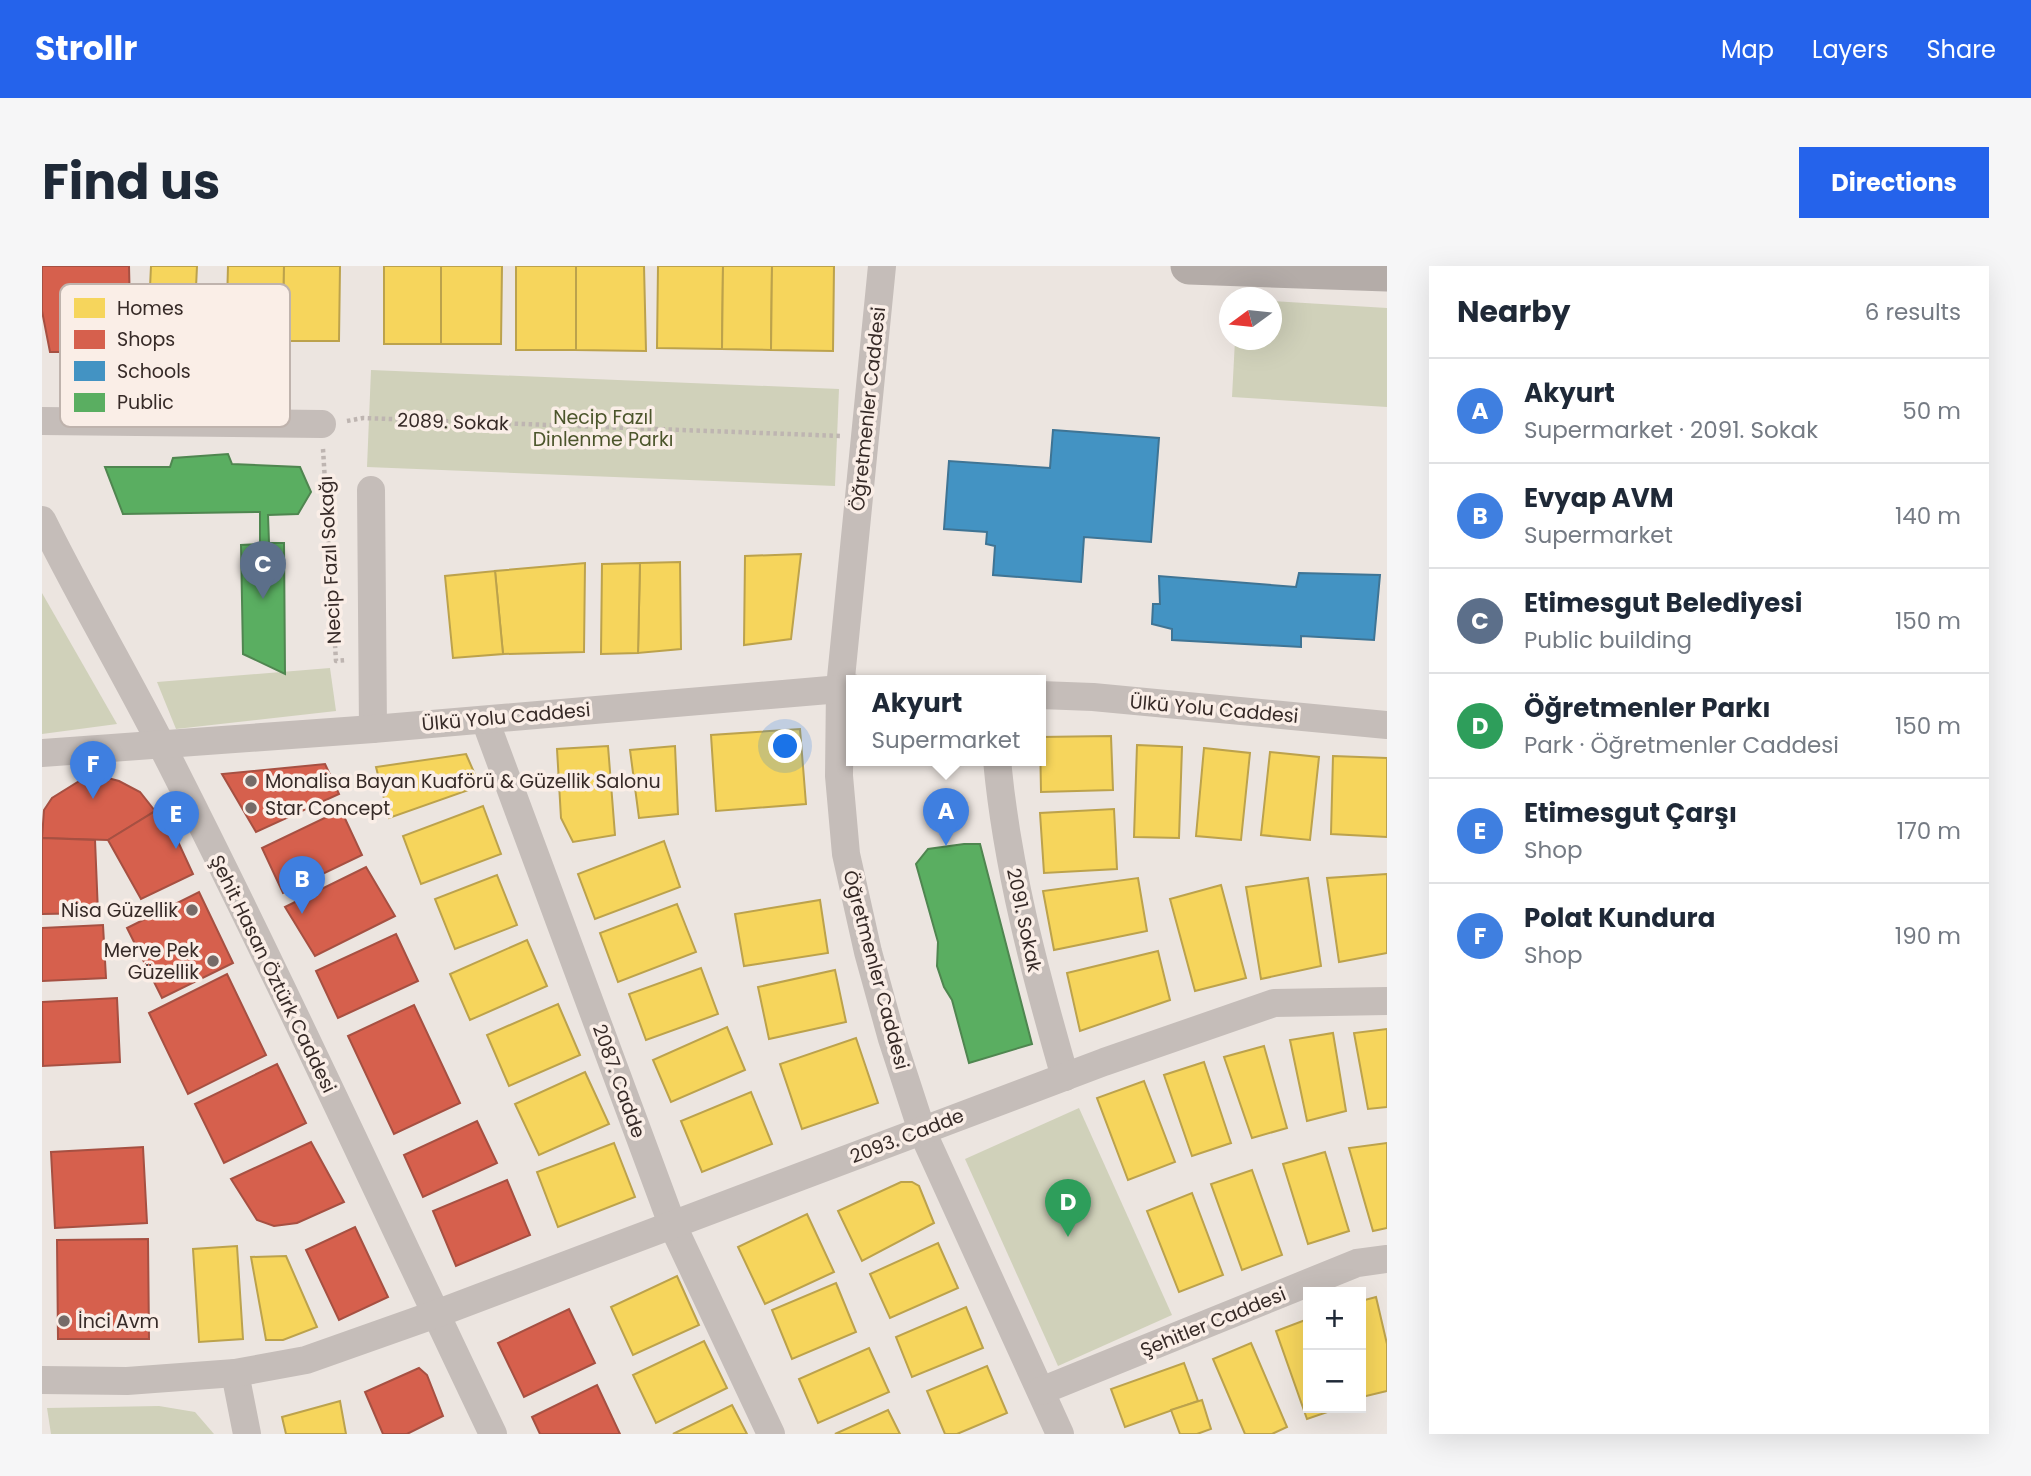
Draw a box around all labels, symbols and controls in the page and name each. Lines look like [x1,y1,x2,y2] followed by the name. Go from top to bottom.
[35,25,137,72] text: Strollr
[1721,33,1774,66] text: Map
[1812,33,1888,66] text: Layers
[1926,33,1996,66] text: Share
[1799,147,1989,218] button: Directions
[42,148,220,216] text: Find us
[60,284,290,427] legend
[1219,287,1282,350] north arrow
[1457,290,1571,333] text: Nearby
[117,295,184,322] text: Homes
[1865,296,1961,328] text: 6 results
[844,306,892,512] street label: Öğretmenler Caddesi
[117,326,175,353] text: Shops
[117,358,191,385] text: Schools
[1524,375,1615,411] text: Akyurt
[117,389,174,416] text: Public
[1472,395,1488,427] text: A
[1902,395,1961,427] text: 50 m
[533,404,673,453] park label: Necip Fazıl Dinlenme Parkı
[397,407,509,437] street label: 2089. Sokak
[1524,414,1818,446] text: Supermarket · 2091. Sokak
[312,475,348,645] street label: Necip Fazıl Sokağı
[1524,480,1674,516] text: Evyap AVM
[1472,500,1488,532] text: B
[1895,500,1961,532] text: 140 m
[1524,519,1673,551] text: Supermarket
[240,541,286,599] pin: C
[1524,585,1802,621] text: Etimesgut Belediyesi
[1471,605,1489,637] text: C
[1895,605,1961,637] text: 150 m
[1524,624,1692,656] text: Public building
[846,675,1046,766] popup
[872,685,962,721] text: Akyurt
[1129,688,1299,730] street label: Ülkü Yolu Caddesi
[1524,690,1771,726] text: Öğretmenler Parkı
[421,696,591,738] street label: Ülkü Yolu Caddesi
[1472,710,1488,742] text: D
[1895,710,1961,742] text: 150 m
[872,724,1020,756] text: Supermarket
[768,729,802,763] your location
[1524,729,1839,761] text: Park · Öğretmenler Caddesi
[70,741,116,799] pin: F
[265,768,661,795] place label: Monalisa Bayan Kuaförü & Güzellik Salonu
[243,773,259,789] marker: Monalisa Bayan Kuaförü & Güzellik Salonu
[923,788,969,846] pin: A
[153,791,199,849] pin: E
[265,795,390,822] place label: Star Concept
[1524,795,1737,831] text: Etimesgut Çarşı
[243,800,259,816] marker: Star Concept
[1474,815,1486,847] text: E
[1897,815,1961,847] text: 170 m
[1524,834,1583,866] text: Shop
[203,850,343,1098] street label: Şehit Hasan Öztürk Caddesi
[279,856,325,914] pin: B
[1000,865,1048,975] street label: 2091. Sokak
[836,867,916,1073] street label: Öğretmenler Caddesi
[61,897,178,924] place label: Nisa Güzellik
[1524,900,1715,936] text: Polat Kundura
[184,902,200,918] marker: Nisa Güzellik
[1474,920,1486,952] text: F
[1895,920,1961,952] text: 190 m
[104,937,199,986] place label: Merve Pek Güzellik
[1524,939,1583,971] text: Shop
[205,953,221,969] marker: Merve Pek Güzellik
[586,1020,652,1142] street label: 2087. Cadde
[846,1102,968,1170] street label: 2093. Cadde
[1045,1179,1091,1237] pin: D
[1136,1280,1290,1364] street label: Şehitler Caddesi
[1303,1287,1366,1413] map controls
[1303,1287,1366,1350] button: +
[78,1308,159,1335] place label: İnci Avm
[56,1313,72,1329] marker: İnci Avm
[1303,1350,1366,1413] button: −

